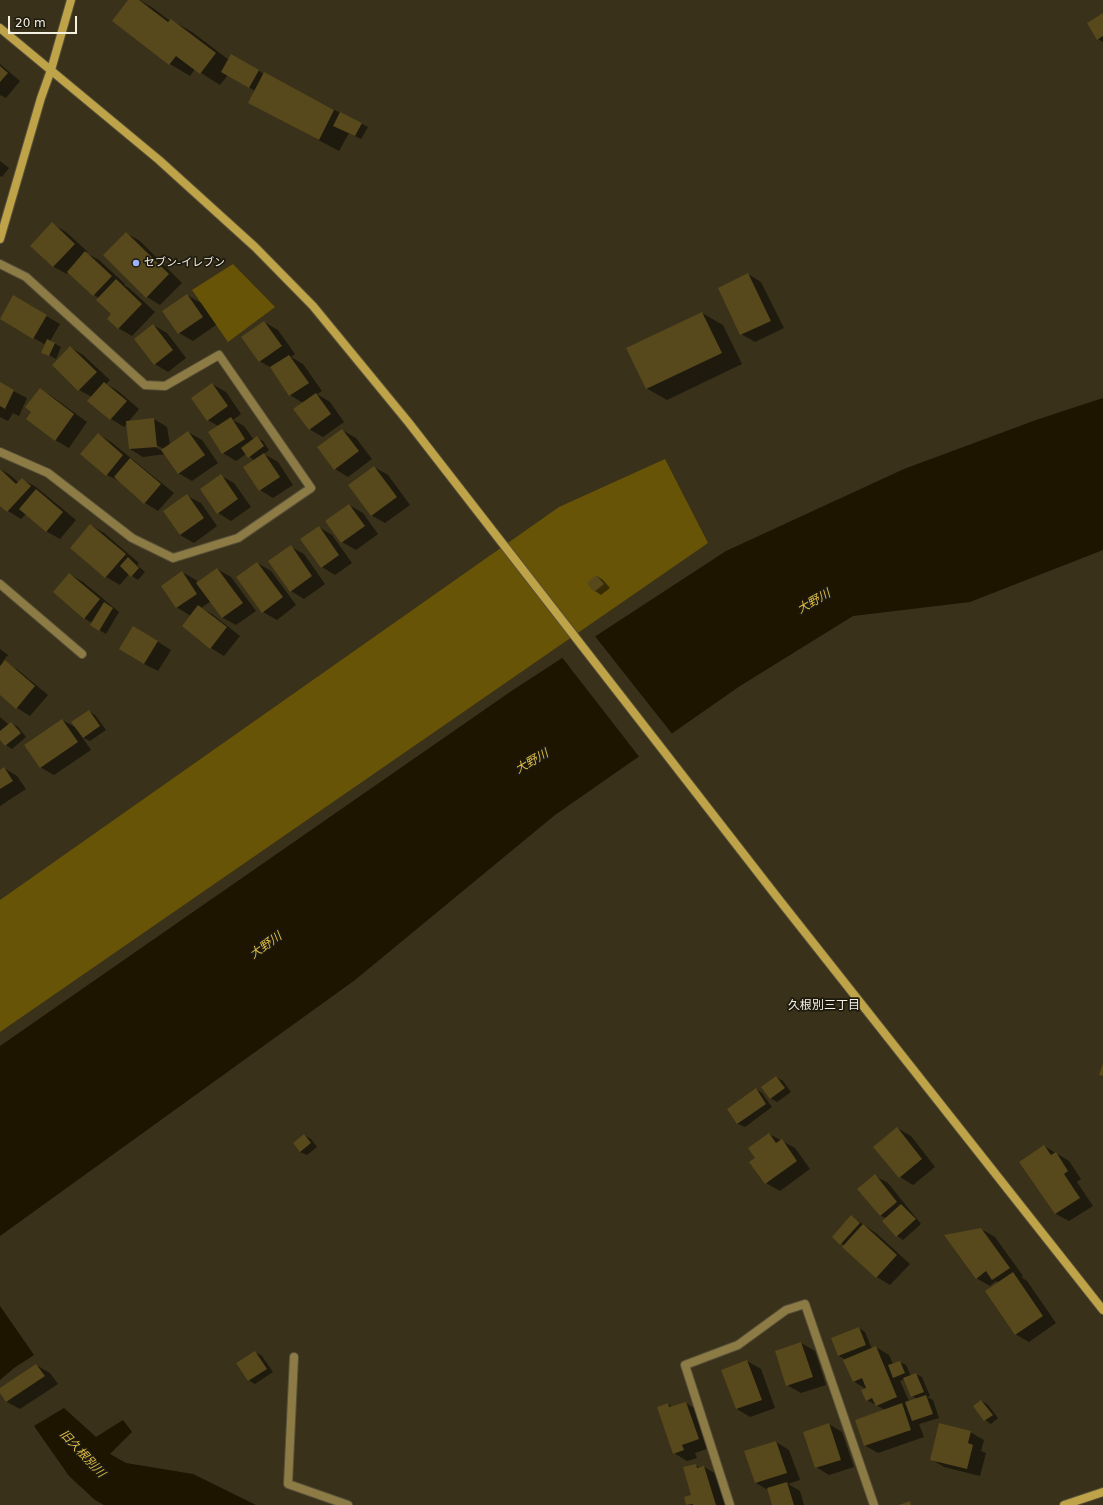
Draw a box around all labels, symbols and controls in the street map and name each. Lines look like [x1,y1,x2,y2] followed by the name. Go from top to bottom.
[10,8,79,34] scale bar
[15,16,46,30] text: 20 m
[144,256,225,270] place label: セブン-イレブン
[131,258,141,268] marker: セブン-イレブン
[795,587,833,617] water label: 大野川
[513,747,551,777] water label: 大野川
[247,930,285,962] water label: 大野川
[788,999,860,1013] district label: 久根別三丁目
[56,1427,108,1481] water label: 旧久根別川

